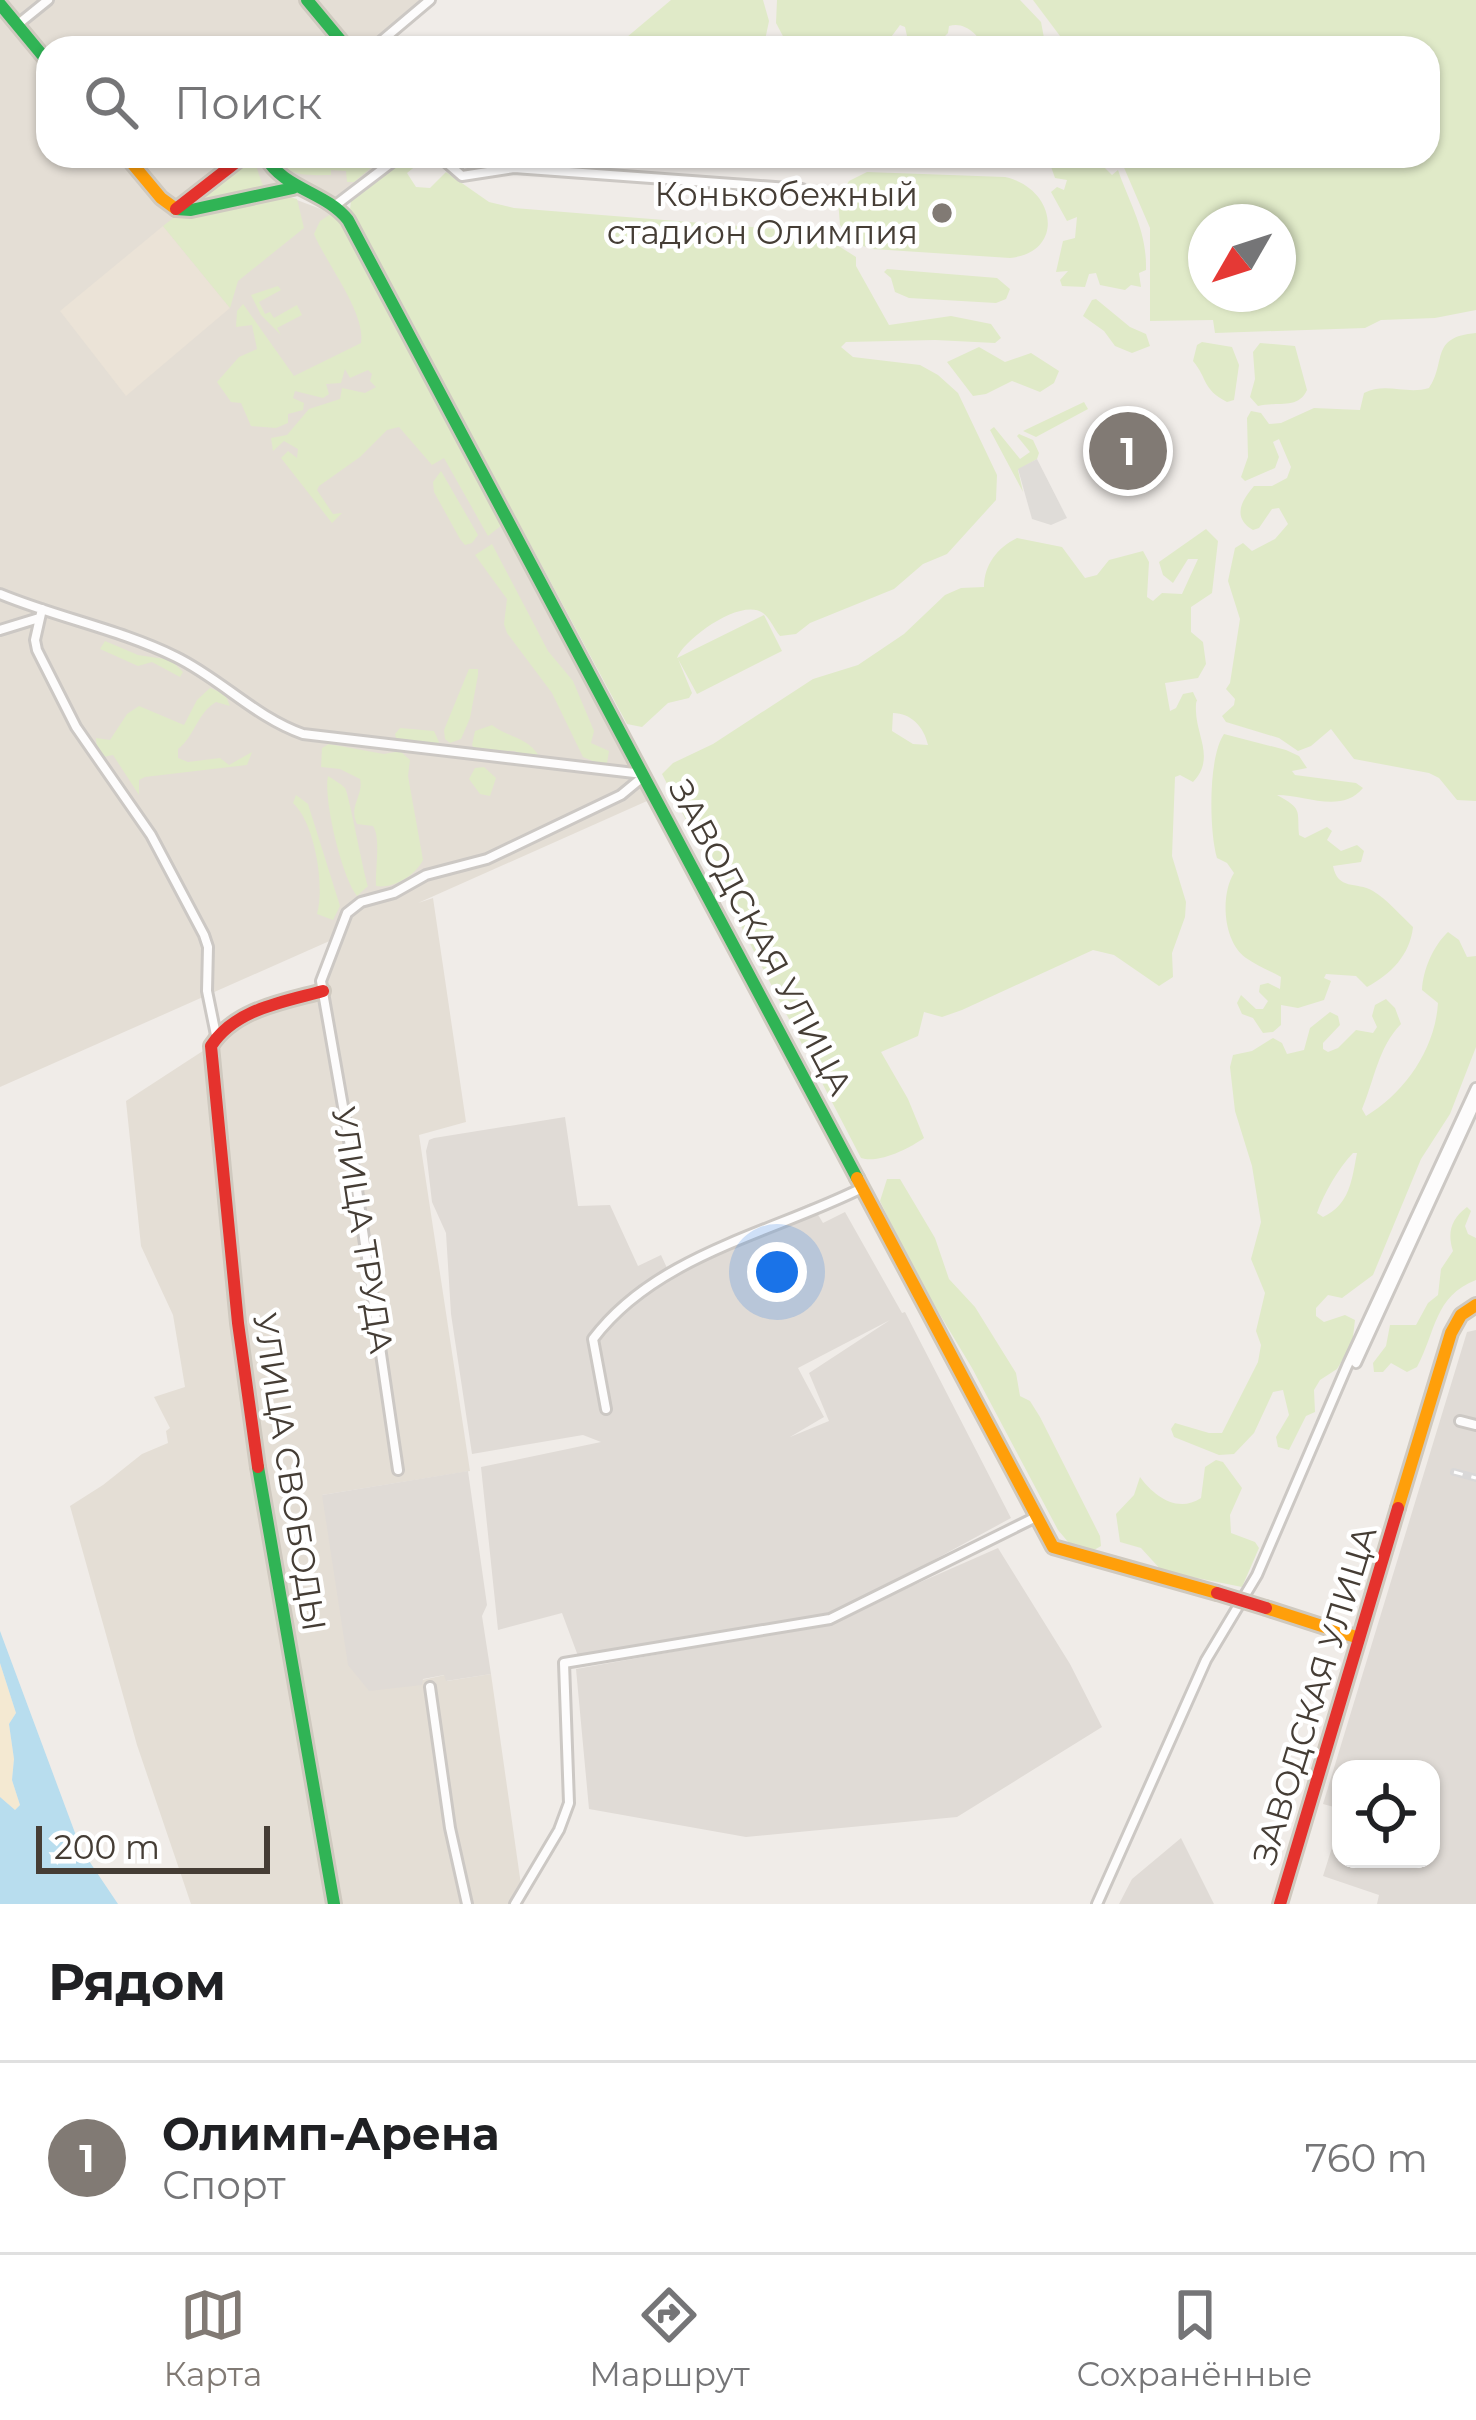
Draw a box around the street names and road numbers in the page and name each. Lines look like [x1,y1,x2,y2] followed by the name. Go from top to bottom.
[661,772,861,1102] street label: ЗАВОДСКАЯ УЛИЦА
[324,1104,402,1357] street label: УЛИЦА ТРУДА
[245,1310,335,1634] street label: УЛИЦА СВОБОДЫ
[1243,1520,1385,1869] street label: ЗАВОДСКАЯ УЛИЦА

